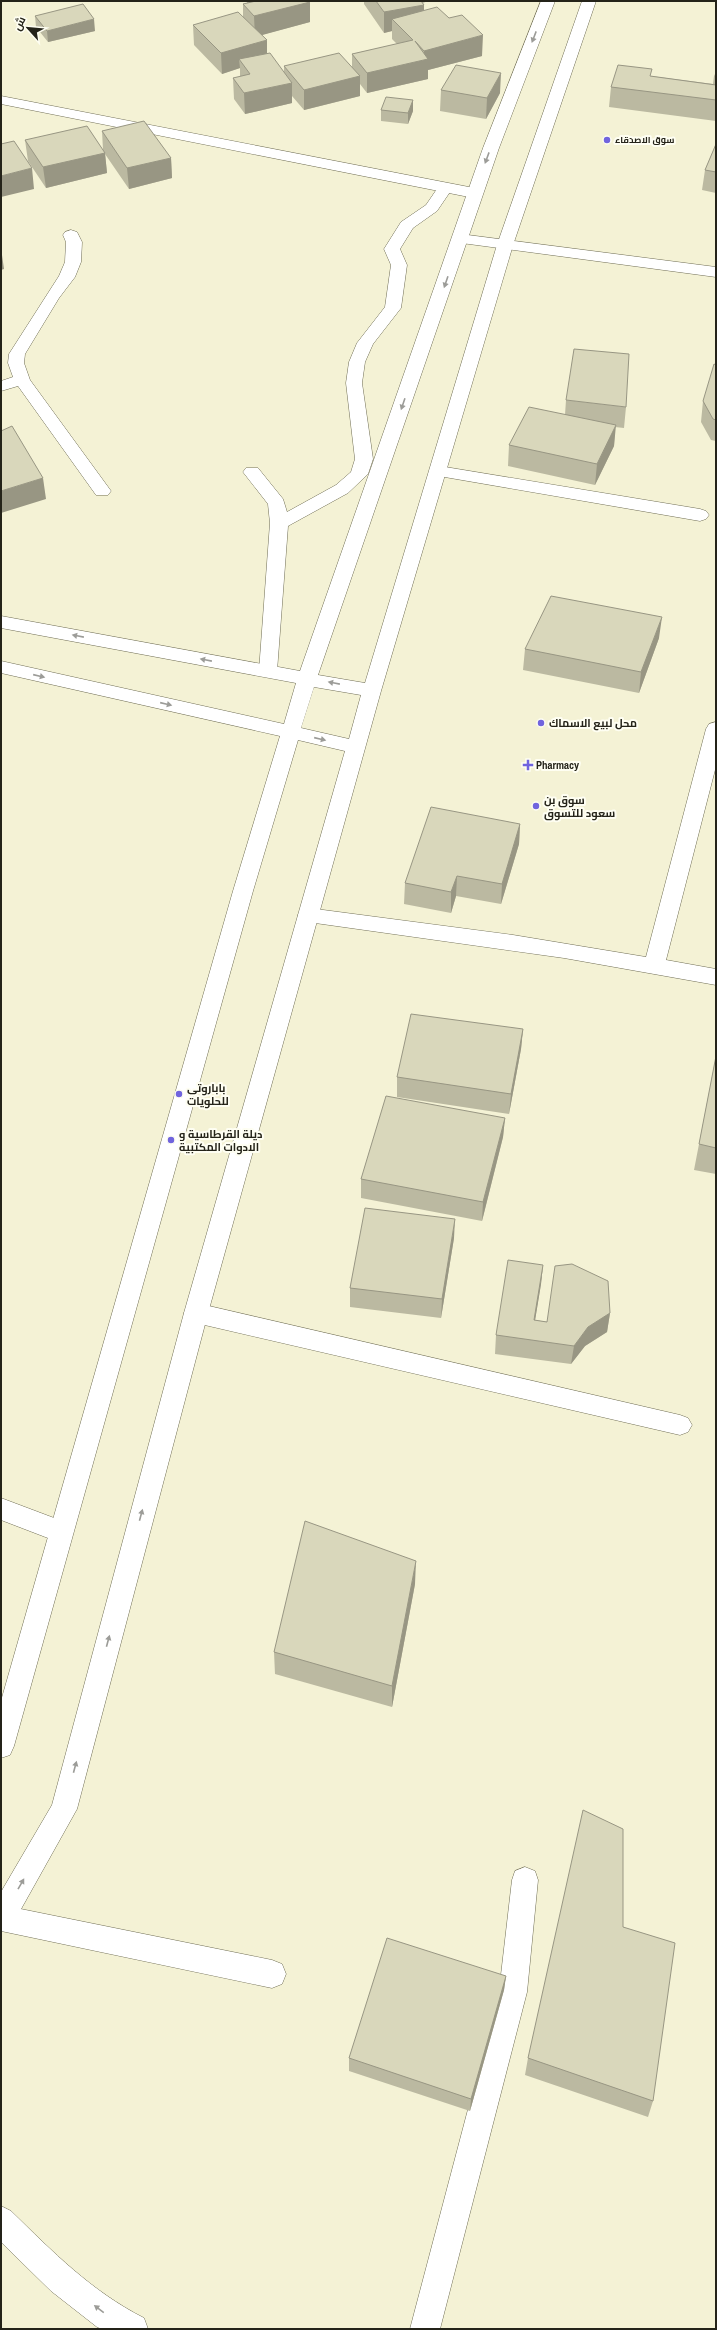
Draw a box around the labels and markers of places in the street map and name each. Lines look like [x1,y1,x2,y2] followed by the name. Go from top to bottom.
[615,134,675,146] place label: سوق الاصدقاء
[602,135,612,145] marker: سوق الاصدقاء
[549,716,637,731] place label: محل لبيع الاسماك
[536,718,546,728] marker: محل لبيع الاسماك
[536,758,579,772] place label: Pharmacy
[523,760,533,770] marker: Pharmacy
[544,793,615,821] place label: سوق بن سعود للتسوق
[531,801,541,811] marker: سوق بن سعود للتسوق
[187,1081,229,1109] place label: باباروتي للحلويات
[174,1089,184,1099] marker: باباروتي للحلويات
[179,1127,263,1155] place label: ديلة القرطاسية و الادوات المكتبية
[166,1135,176,1145] marker: ديلة القرطاسية و الادوات المكتبية

